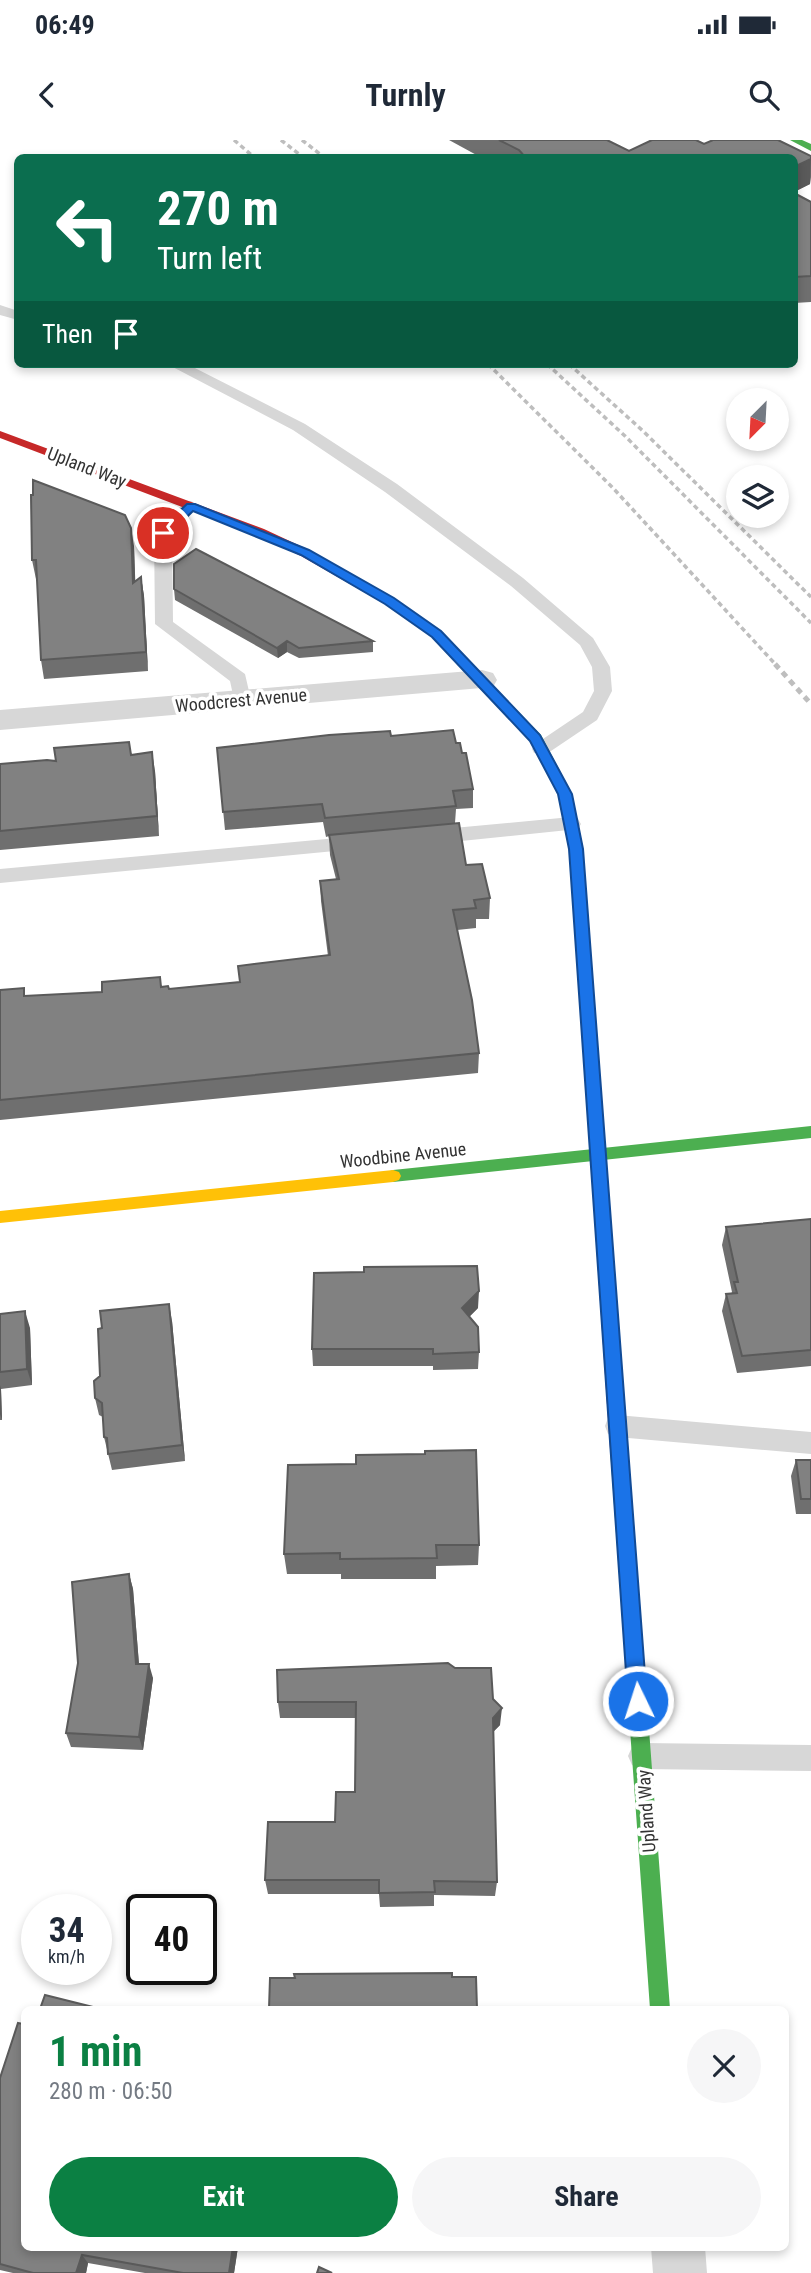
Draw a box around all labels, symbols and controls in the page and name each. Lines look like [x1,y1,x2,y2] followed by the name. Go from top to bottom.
[35,10,95,40] text: 06:49
[28,76,66,114] icon: back
[365,76,446,114] text: Turnly
[745,76,783,114] icon: search
[157,180,279,237] text: 270 m
[42,182,133,273] icon: left
[157,239,262,277] text: Turn left
[107,315,145,353] icon: arrive
[42,319,93,349] text: Then
[726,388,789,452] north arrow
[726,388,789,528] map controls
[45,442,130,492] street label: Upland Way
[726,465,789,528] button: layers
[133,503,193,563] pin
[144,514,182,552] icon: arrive
[174,684,308,716] street label: Woodcrest Avenue
[339,1138,467,1172] street label: Woodbine Avenue
[601,1664,675,1738] position arrow
[633,1768,659,1853] street label: Upland Way
[126,1894,217,1985] speed limit sign: 40
[49,1910,84,1951] text: 34
[48,1946,85,1967] text: km/h
[49,2027,142,2076] text: 1 min
[687,2029,761,2103] button: close
[49,2078,173,2105] text: 280 m · 06:50
[49,2157,398,2237] button: Exit
[412,2157,761,2237] button: Share

